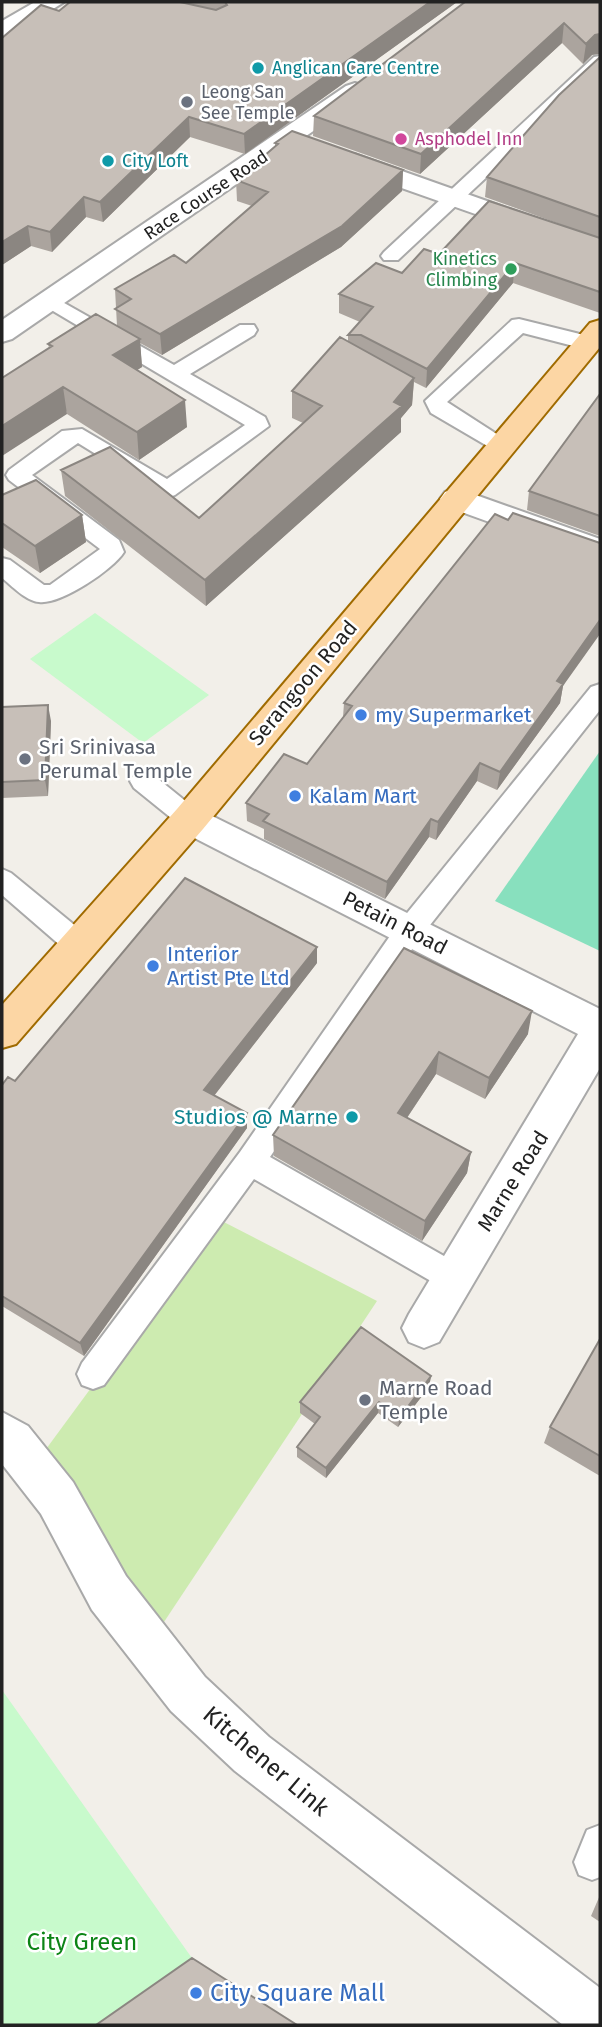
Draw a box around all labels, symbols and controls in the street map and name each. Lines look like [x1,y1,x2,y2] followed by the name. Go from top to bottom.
[272,57,440,79] place label: Anglican Care Centre
[250,60,266,76] marker: Anglican Care Centre
[201,81,294,124] place label: Leong San See Temple
[179,94,195,110] marker: Leong San See Temple
[415,128,523,150] place label: Asphodel Inn
[393,131,409,147] marker: Asphodel Inn
[140,145,272,245] street label: Race Course Road
[122,150,189,172] place label: City Loft
[100,153,116,169] marker: City Loft
[426,248,498,291] place label: Kinetics Climbing
[503,261,519,277] marker: Kinetics Climbing
[243,615,363,751] street label: Serangoon Road
[375,702,532,728] place label: my Supermarket
[353,707,369,723] marker: my Supermarket
[39,734,192,784] place label: Sri Srinivasa Perumal Temple
[17,751,33,767] marker: Sri Srinivasa Perumal Temple
[309,783,417,809] place label: Kalam Mart
[287,788,303,804] marker: Kalam Mart
[338,886,452,960] street label: Petain Road
[167,941,290,991] place label: Interior Artist Pte Ltd
[145,958,161,974] marker: Interior Artist Pte Ltd
[174,1104,338,1130] place label: Studios @ Marne
[344,1109,360,1125] marker: Studios @ Marne
[472,1126,554,1236] street label: Marne Road
[379,1375,493,1425] place label: Marne Road Temple
[357,1392,373,1408] marker: Marne Road Temple
[197,1700,335,1822] street label: Kitchener Link
[27,1928,137,1956] park label: City Green
[210,1979,385,2007] place label: City Square Mall
[188,1985,204,2001] marker: City Square Mall

